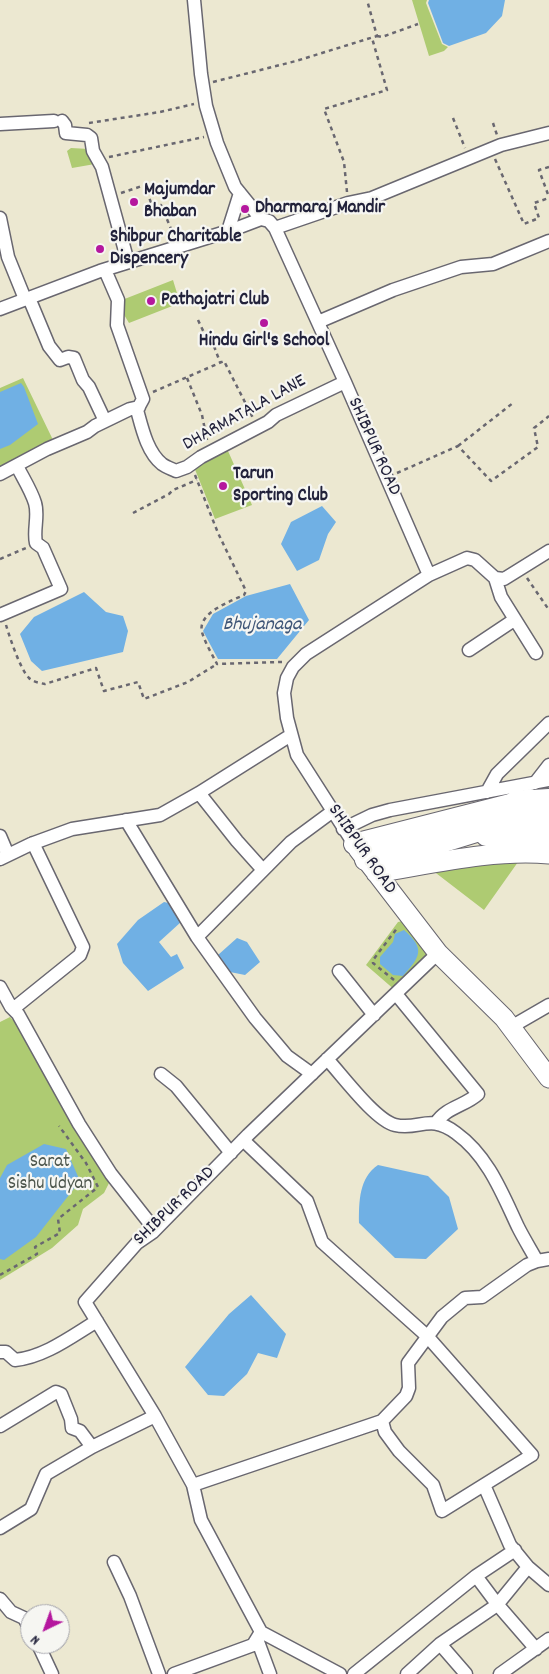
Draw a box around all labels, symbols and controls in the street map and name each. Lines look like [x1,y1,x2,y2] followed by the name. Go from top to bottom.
[144,180,215,224] place label: Majumdar Bhaban
[128,196,140,208] marker: Majumdar Bhaban
[255,198,385,220] place label: Dharmaraj Mandir
[239,203,251,215] marker: Dharmaraj Mandir
[110,227,242,271] place label: Shibpur Charitable Dispencery
[94,243,106,255] marker: Shibpur Charitable Dispencery
[161,290,269,312] place label: Pathajatri Club
[145,295,157,307] marker: Pathajatri Club
[258,317,270,329] marker: Hindu Girl's School
[199,331,329,353] place label: Hindu Girl's School
[179,371,311,457] street label: DHARMATALA LANE
[341,395,405,499] street label: SHIBPUR ROAD
[233,464,328,508] place label: Tarun Sporting Club
[217,480,229,492] marker: Tarun Sporting Club
[223,614,301,638] water label: Bhujanaga
[322,801,400,899] street label: SHIBPUR ROAD
[8,1152,92,1196] park label: Sarat Sishu Udyan
[129,1162,221,1252] street label: SHIBPUR ROAD
[20,1604,70,1654] north arrow
[26,1630,45,1649] text: N

